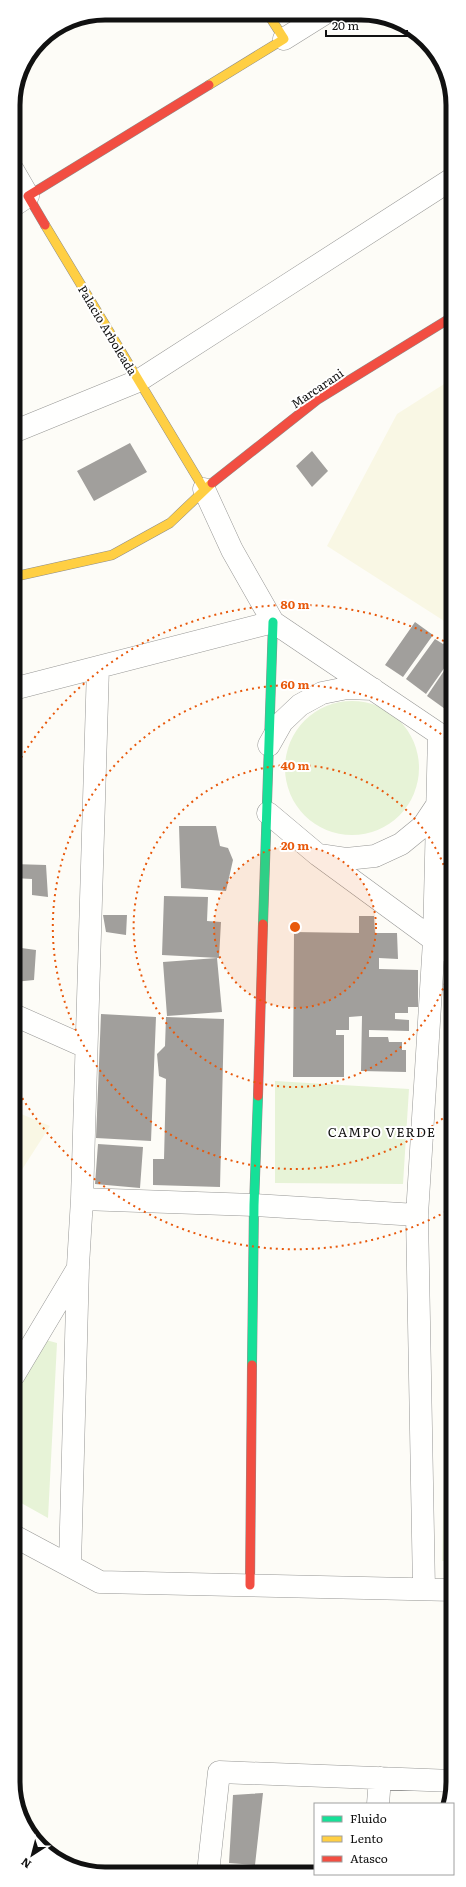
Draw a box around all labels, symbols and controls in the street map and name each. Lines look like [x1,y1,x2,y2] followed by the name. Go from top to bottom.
[326,12,407,38] scale bar
[332,16,359,34] text: 20 m
[74,282,142,379] street label: Palacio Arboleada
[287,364,347,412] street label: Marcarani
[281,595,309,613] text: 80 m
[281,675,309,693] text: 60 m
[281,756,310,774] text: 40 m
[281,836,309,854] text: 20 m
[288,920,302,934] centre of rings
[328,1122,436,1141] district label: CAMPO VERDE
[314,1803,454,1875] legend
[350,1809,387,1827] text: Fluido
[350,1829,383,1847] text: Lento
[12,1835,52,1875] north arrow
[350,1849,388,1867] text: Atasco
[17,1855,34,1873] text: N

